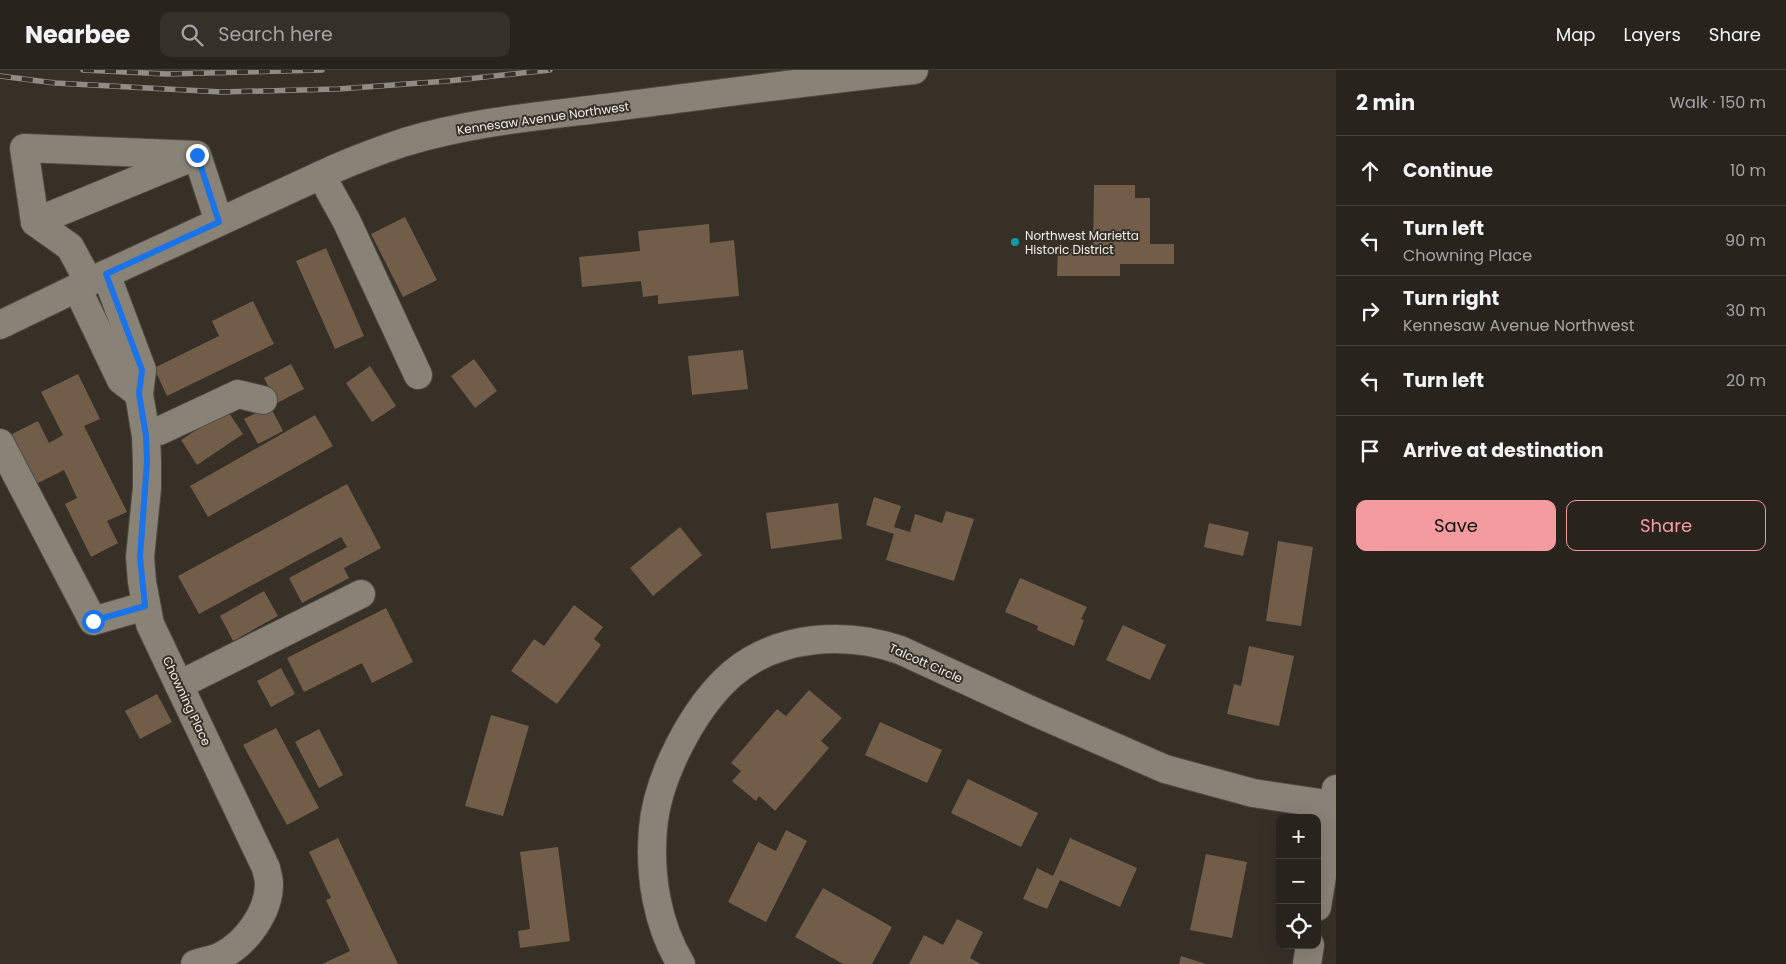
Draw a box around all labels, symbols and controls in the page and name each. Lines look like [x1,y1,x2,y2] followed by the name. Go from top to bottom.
[160,12,510,57] search box
[25,18,130,51] text: Nearbee
[178,21,206,49] icon: search
[218,21,333,48] text: Search here
[1556,22,1596,47] text: Map
[1624,22,1681,47] text: Layers
[1709,22,1761,47] text: Share
[1356,88,1415,117] text: 2 min
[1669,91,1766,114] text: Walk · 150 m
[456,97,630,139] street label: Kennesaw Avenue Northwest
[186,144,209,167] route end
[1356,157,1384,185] icon: ahead
[1403,157,1493,184] text: Continue
[1730,159,1766,182] text: 10 m
[1403,215,1484,242] text: Turn left
[1025,227,1139,258] place label: Northwest Marietta Historic District
[1356,227,1384,255] icon: left
[1725,229,1766,252] text: 90 m
[1009,236,1021,248] marker: Northwest Marietta Historic District
[1403,244,1532,267] text: Chowning Place
[1403,285,1499,312] text: Turn right
[1356,297,1384,325] icon: right
[1726,299,1766,322] text: 30 m
[1403,314,1635,337] text: Kennesaw Avenue Northwest
[1356,367,1384,395] icon: left
[1403,367,1484,394] text: Turn left
[1726,369,1766,392] text: 20 m
[1356,437,1384,465] icon: arrive
[1403,437,1604,464] text: Arrive at destination
[1356,500,1556,551] button: Save
[1566,500,1766,551] button: Share
[82,610,105,633] route start
[887,639,965,687] street label: Talcott Circle
[159,654,215,748] street label: Chowning Place
[1276,814,1321,949] map controls
[1276,814,1321,859] button: +
[1276,859,1321,904] button: −
[1276,904,1321,949] button: locate

